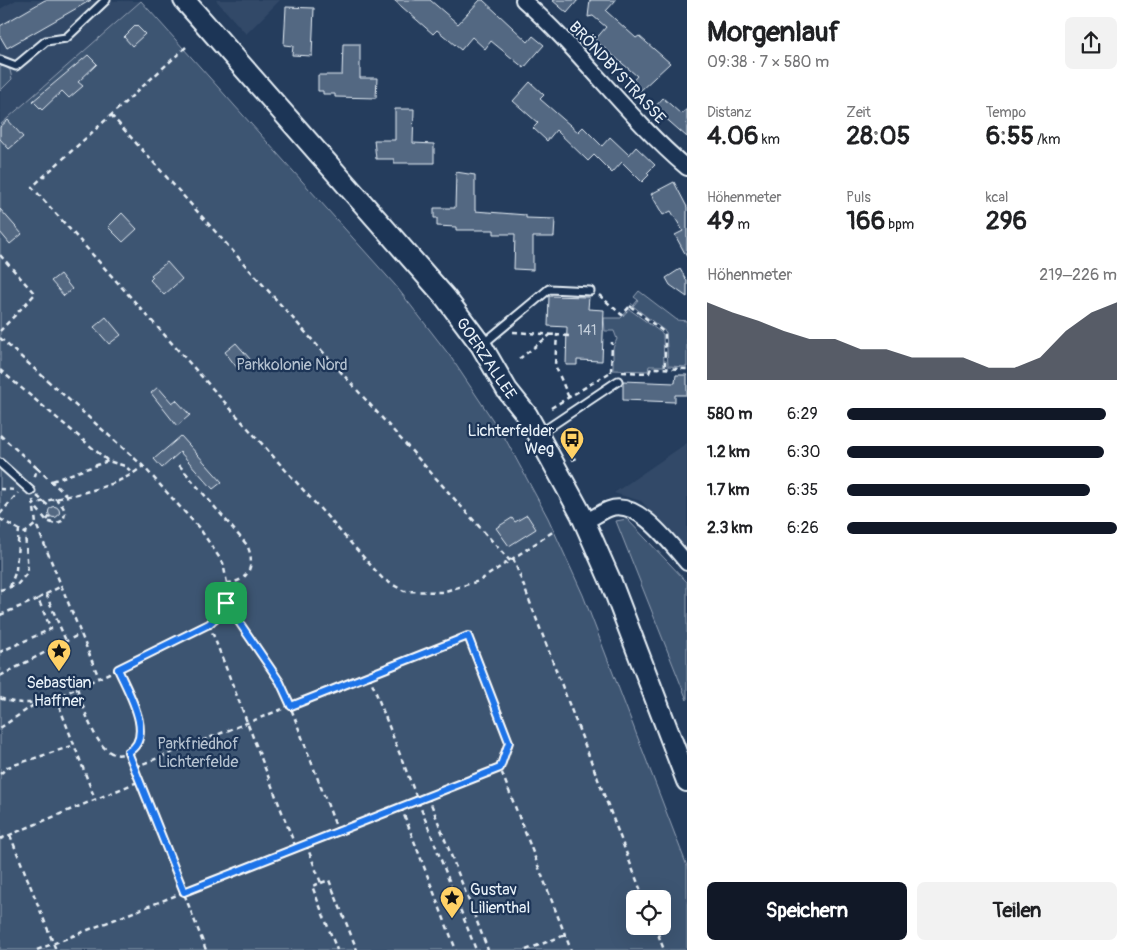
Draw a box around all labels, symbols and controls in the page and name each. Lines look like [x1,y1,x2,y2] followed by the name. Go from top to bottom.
[707,15,840,50] text: Morgenlauf
[565,17,670,128] street label: BRÖNDBYSTRASSE
[1065,17,1117,69] button: share
[707,52,829,72] text: 09:38 · 7 × 580 m
[707,104,751,121] text: Distanz
[846,104,871,121] text: Zeit
[986,104,1026,121] text: Tempo
[707,121,759,152] text: 4.06
[846,121,910,152] text: 28:05
[986,121,1034,152] text: 6:55
[759,131,780,148] text: km
[1034,131,1060,148] text: /km
[707,189,782,206] text: Höhenmeter
[846,189,871,206] text: Puls
[986,189,1008,206] text: kcal
[707,206,734,237] text: 49
[846,206,885,237] text: 166
[986,206,1027,237] text: 296
[734,216,750,233] text: m
[885,216,914,233] text: bpm
[707,265,792,285] text: Höhenmeter
[1039,265,1117,285] text: 219–226 m
[452,314,521,403] street label: GOERZALLEE
[577,322,597,339] house number: 141
[236,355,348,375] park label: Parkkolonie Nord
[707,404,752,424] text: 580 m
[787,404,818,424] text: 6:29
[468,421,554,459] place label: Lichterfelder Weg
[559,426,585,460] bus stop icon: Lichterfelder Weg
[707,442,750,462] text: 1.2 km
[787,442,820,462] text: 6:30
[707,480,750,500] text: 1.7 km
[787,480,818,500] text: 6:35
[707,518,753,538] text: 2.3 km
[787,518,819,538] text: 6:26
[205,582,247,624] pin
[212,589,240,617] icon: arrive
[46,638,72,672] place icon: Sebastian Haffner
[27,673,91,711] place label: Sebastian Haffner
[157,734,239,772] park label: Parkfriedhof Lichterfelde
[470,880,530,918] place label: Gustav Lilienthal
[707,882,907,940] button: Speichern
[917,882,1117,940] button: Teilen
[439,885,465,919] place icon: Gustav Lilienthal
[626,890,671,935] map controls
[626,890,671,935] button: locate

